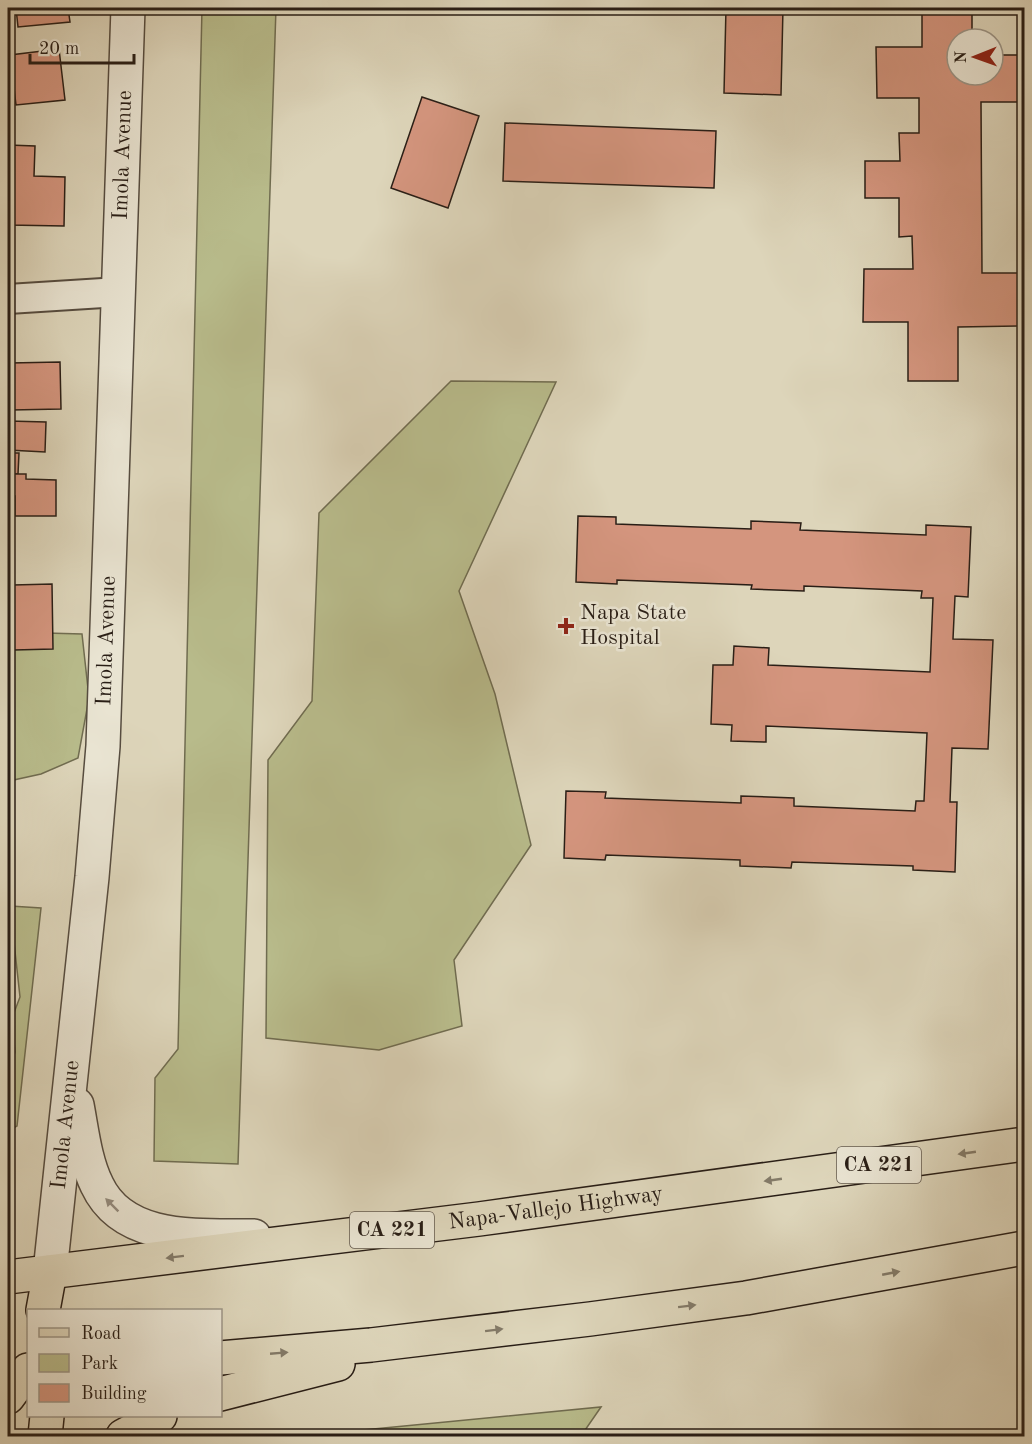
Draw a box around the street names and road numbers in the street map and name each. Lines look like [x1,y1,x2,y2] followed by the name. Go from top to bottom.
[110,90,136,220] street label: Imola Avenue
[93,575,120,706] street label: Imola Avenue
[48,1059,83,1191] street label: Imola Avenue
[837,1147,921,1183] road number: CA 221
[447,1183,665,1234] street label: Napa-Vallejo Highway
[350,1212,434,1248] road number: CA 221

